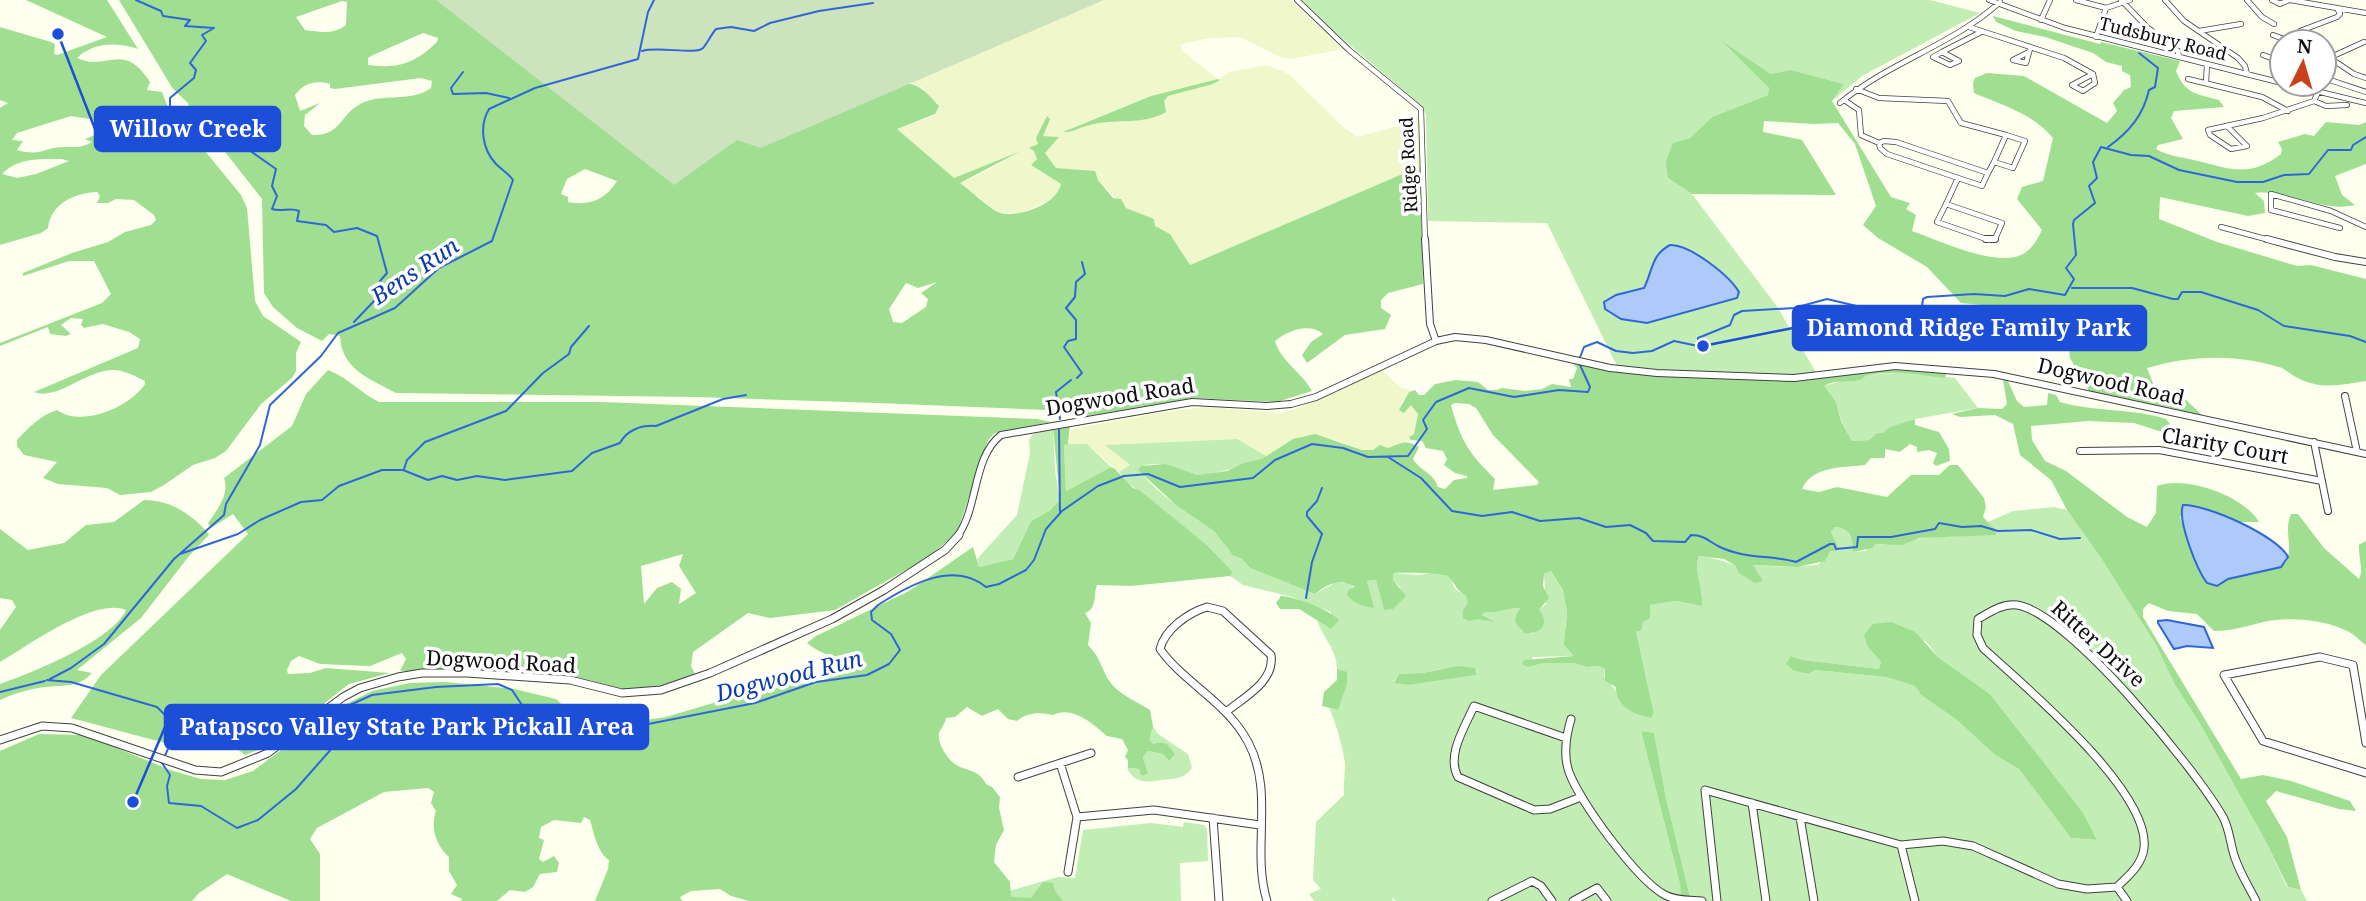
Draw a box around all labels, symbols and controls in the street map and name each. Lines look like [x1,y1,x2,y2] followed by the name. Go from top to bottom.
[2097,11,2230,65] street label: Tudsbury Road
[2268,28,2338,98] north arrow
[2296,32,2313,60] text: N
[95,107,280,151] callout: Willow Creek
[110,112,267,144] text: Willow Creek
[1394,116,1422,214] street label: Ridge Road
[363,229,465,312] water label: Bens Run
[1793,306,2146,350] callout: Diamond Ridge Family Park
[1807,311,2132,343] text: Diamond Ridge Family Park
[2035,351,2188,412] street label: Dogwood Road
[1044,370,1196,422] street label: Dogwood Road
[2160,420,2291,470] street label: Clarity Court
[2046,594,2152,693] street label: Ritter Drive
[711,641,866,709] water label: Dogwood Run
[425,643,577,679] street label: Dogwood Road
[165,705,648,749] callout: Patapsco Valley State Park Pickall Area
[180,710,635,742] text: Patapsco Valley State Park Pickall Area

